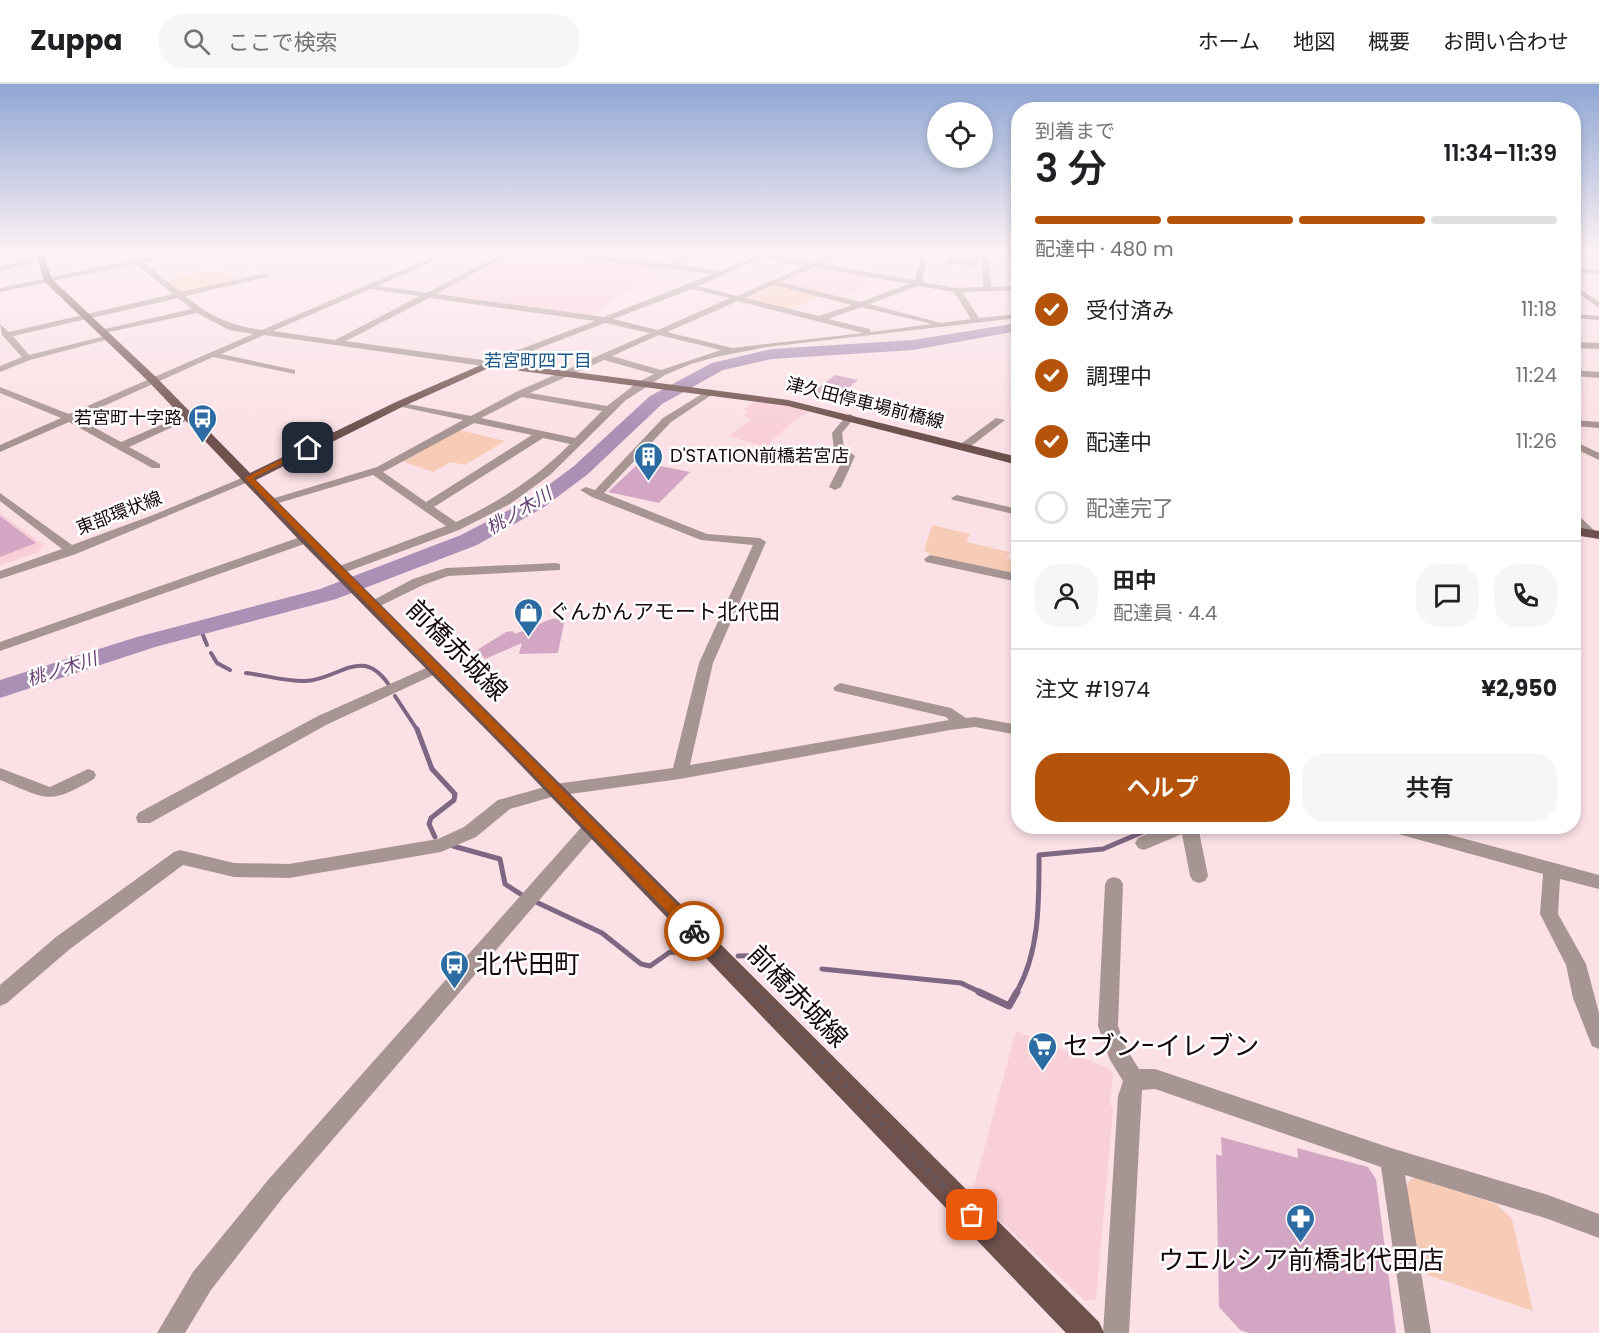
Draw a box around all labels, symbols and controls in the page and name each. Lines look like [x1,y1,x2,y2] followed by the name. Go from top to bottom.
[159,14,579,68] search box
[30,21,123,60] text: Zuppa
[180,25,213,58] icon: search
[228,27,338,58] text: ここで検索
[1198,27,1260,56] text: ホーム
[1293,27,1335,56] text: 地図
[1368,27,1410,56] text: 概要
[1443,27,1569,56] text: お問い合わせ
[927,102,993,168] map controls
[927,102,993,168] button: locate
[1035,117,1115,145] text: 到着まで
[1443,138,1557,169] text: 11:34–11:39
[1035,141,1107,196] text: 3 分
[1035,235,1174,263] text: 配達中 · 480 m
[1035,293,1068,326] icon: check
[1086,295,1174,326] text: 受付済み
[1521,295,1557,323] text: 11:18
[484,348,592,373] district label: 若宮町四丁目
[1035,359,1068,392] icon: check
[1086,361,1152,392] text: 調理中
[1516,361,1557,389] text: 11:24
[784,371,947,434] street label: 津久田停車場前橋線
[187,402,219,444] bus stop icon: 若宮町十字路
[74,405,182,430] place label: 若宮町十字路
[282,422,333,473] pin
[1035,425,1068,458] icon: check
[1086,427,1152,458] text: 配達中
[1516,427,1557,455] text: 11:26
[291,431,324,464] icon: home
[633,440,665,482] building icon: D'STATION前橋若宮店
[670,443,849,468] place label: D'STATION前橋若宮店
[481,480,558,540] water label: 桃ノ木川
[72,485,165,540] street label: 東部環状線
[1086,493,1174,524] text: 配達完了
[1035,564,1098,627] button: person
[1416,564,1479,627] button: chat
[1494,564,1557,627] button: phone
[1113,565,1157,596] text: 田中
[398,591,516,709] street label: 前橋赤城線
[512,596,544,638] shop icon: ぐんかんアモート北代田
[549,597,780,626] place label: ぐんかんアモート北代田
[1113,599,1217,627] text: 配達員 · 4.4
[24,645,102,692] water label: 桃ノ木川
[1481,673,1557,704] text: ¥2,950
[1035,674,1150,705] text: 注文 #1974
[1035,753,1290,822] button: ヘルプ
[1302,753,1557,822] button: 共有
[664,901,724,961] courier
[678,915,711,948] icon: bike
[740,937,856,1055] street label: 前橋赤城線
[476,946,580,982] place label: 北代田町
[439,948,471,990] bus stop icon: 北代田町
[1063,1028,1259,1064] place label: セブン-イレブン
[1026,1030,1058,1072] supermarket icon: セブン-イレブン
[946,1189,997,1240] pin
[955,1198,988,1231] icon: bag
[1285,1202,1317,1244] pharmacy icon: ウエルシア前橋北代田店
[1158,1242,1444,1278] place label: ウエルシア前橋北代田店

